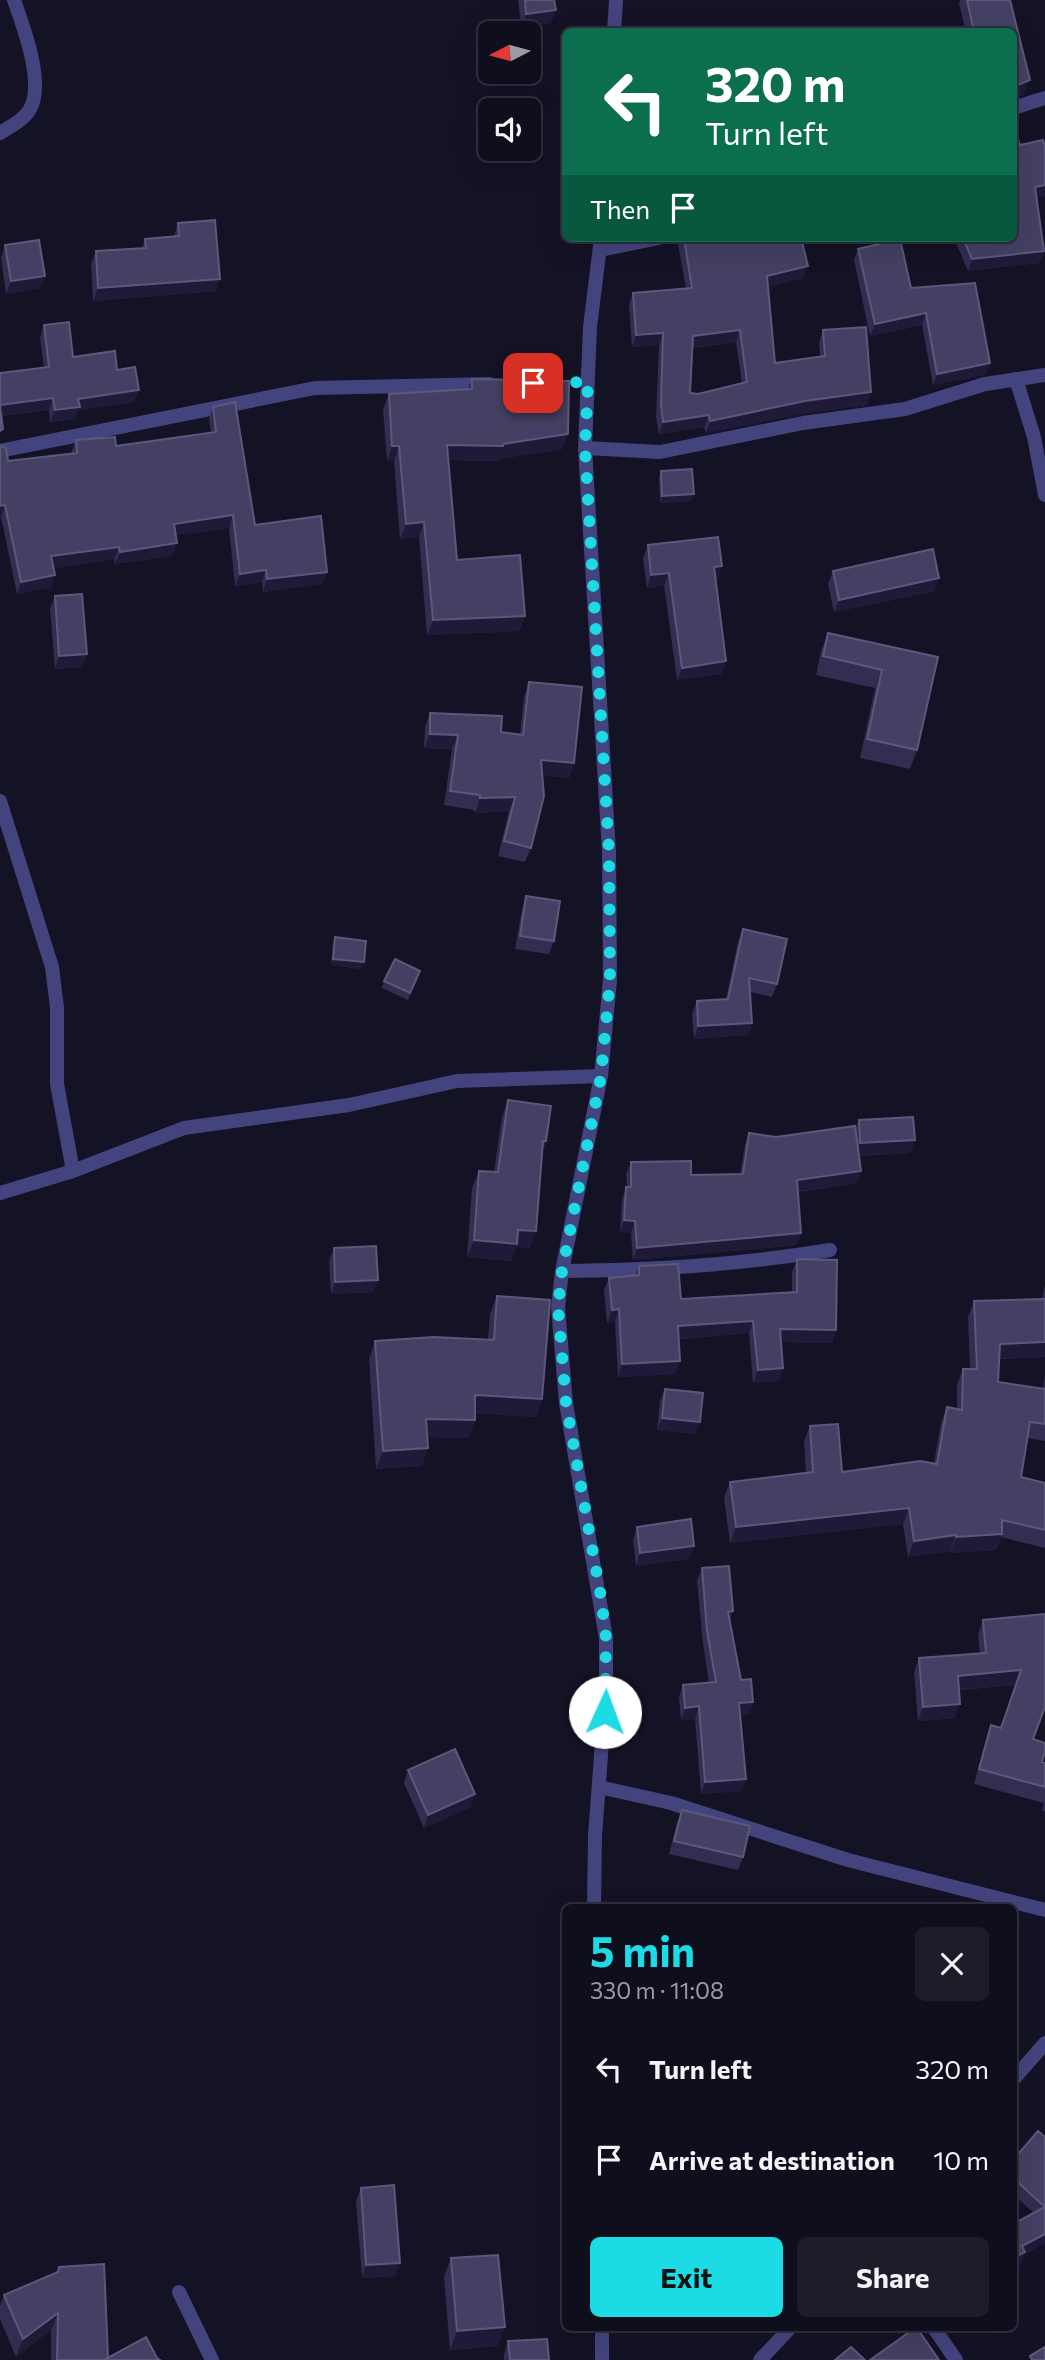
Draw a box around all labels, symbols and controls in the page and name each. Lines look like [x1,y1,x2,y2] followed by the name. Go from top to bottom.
[478,21,541,84] north arrow
[478,21,541,161] map controls
[705,52,846,112] text: 320 m
[590,56,681,147] icon: left
[478,98,541,161] button: sound
[705,112,829,152] text: Turn left
[664,189,702,227] icon: arrive
[590,193,650,224] text: Then
[503,353,563,413] pin
[514,364,552,402] icon: arrive
[568,1675,642,1749] position arrow
[590,1924,695,1976] text: 5 min
[915,1927,989,2001] button: close
[590,1976,724,2004] text: 330 m · 11:08
[590,2050,628,2088] icon: left
[649,2053,752,2084] text: Turn left
[915,2053,989,2084] text: 320 m
[590,2141,628,2179] icon: arrive
[649,2144,895,2175] text: Arrive at destination
[933,2144,989,2175] text: 10 m
[590,2237,783,2317] button: Exit
[797,2237,989,2317] button: Share

